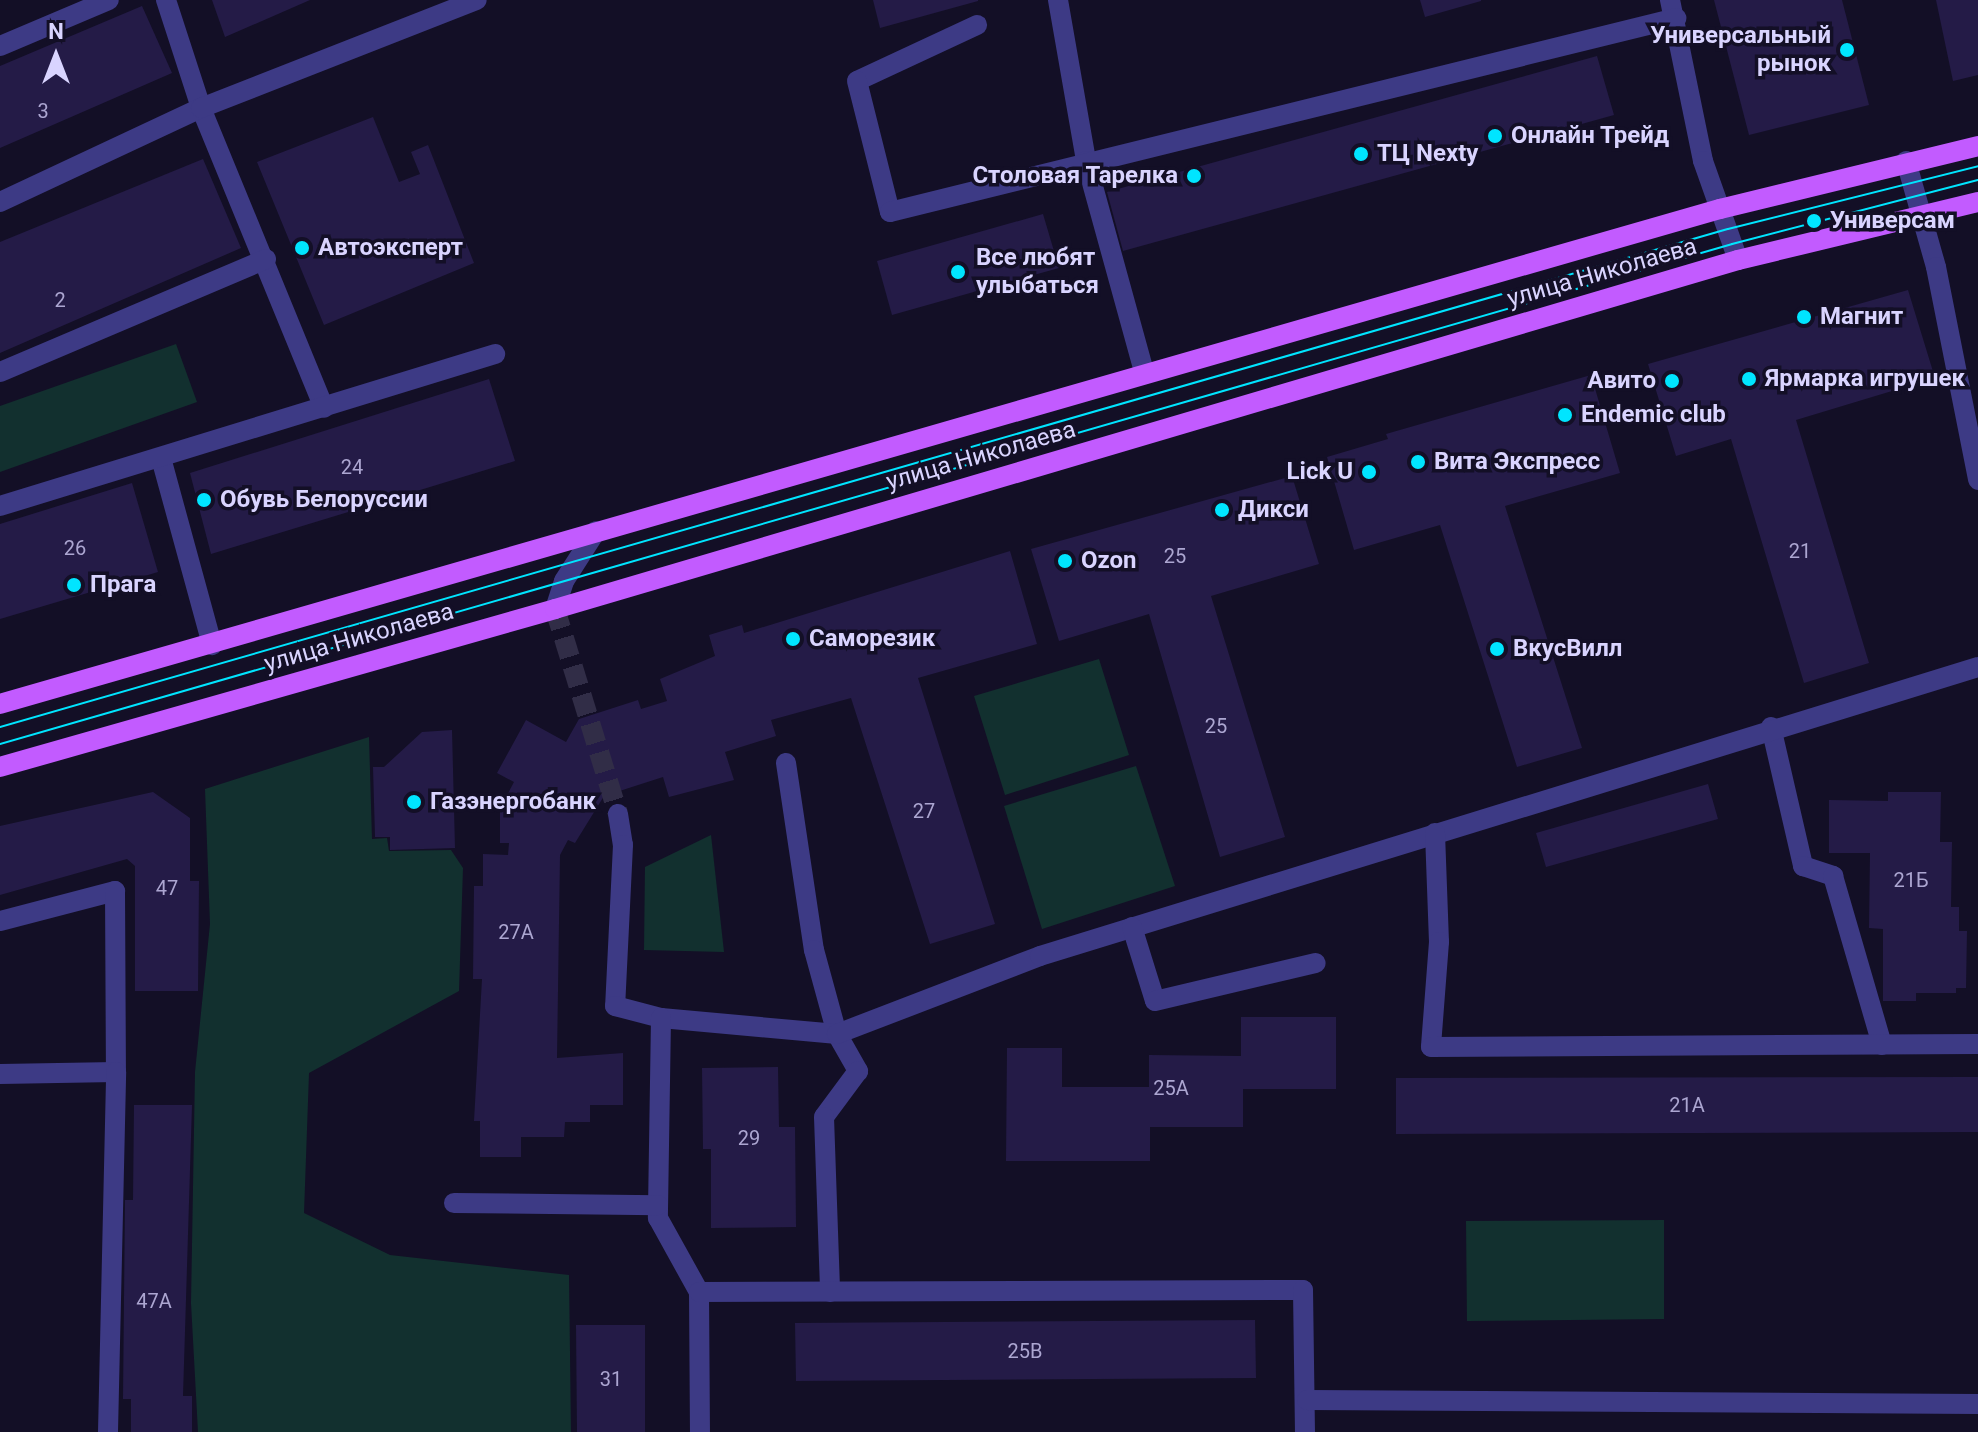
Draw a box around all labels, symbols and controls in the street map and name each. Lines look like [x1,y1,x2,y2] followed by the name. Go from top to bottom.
[16,16,96,96] north arrow
[48,19,64,44] text: N
[1650,22,1831,78] place label: Универсальный рынок
[1838,41,1856,59] marker: Универсальный рынок
[37,99,49,123] house number: 3
[1511,122,1670,150] place label: Онлайн Трейд
[1486,127,1504,145] marker: Онлайн Трейд
[1377,140,1478,168] place label: ТЦ Nexty
[1352,145,1370,163] marker: ТЦ Nexty
[972,162,1178,190] place label: Столовая Тарелка
[1185,167,1203,185] marker: Столовая Тарелка
[1830,207,1955,235] place label: Универсам
[1805,212,1823,230] marker: Универсам
[1504,232,1700,314] street label: улица Николаева
[318,234,463,262] place label: Автоэксперт
[293,239,311,257] marker: Автоэксперт
[976,244,1099,300] place label: Все любят улыбаться
[947,261,969,283] marker: Все любят улыбаться
[54,288,66,312] house number: 2
[1820,303,1903,331] place label: Магнит
[1795,308,1813,326] marker: Магнит
[1765,365,1965,393] place label: Ярмарка игрушек
[1587,367,1656,395] place label: Авито
[1740,370,1758,388] marker: Ярмарка игрушек
[1663,372,1681,390] marker: Авито
[1581,401,1726,429] place label: Endemic club
[1556,406,1574,424] marker: Endemic club
[883,415,1079,497] street label: улица Николаева
[1434,448,1600,476] place label: Вита Экспресс
[1409,453,1427,471] marker: Вита Экспресс
[341,455,363,479] house number: 24
[1287,458,1353,486] place label: Lick U
[1360,463,1378,481] marker: Lick U
[220,486,428,514] place label: Обувь Белоруссии
[195,491,213,509] marker: Обувь Белоруссии
[1238,496,1309,524] place label: Дикси
[1213,501,1231,519] marker: Дикси
[64,536,86,560] house number: 26
[1789,539,1811,563] house number: 21
[1164,544,1186,568] house number: 25
[1081,547,1137,575] place label: Ozon
[1056,552,1074,570] marker: Ozon
[90,571,156,599] place label: Прага
[65,576,83,594] marker: Прага
[261,597,457,679] street label: улица Николаева
[809,625,935,653] place label: Саморезик
[784,630,802,648] marker: Саморезик
[1513,635,1622,663] place label: ВкусВилл
[1488,640,1506,658] marker: ВкусВилл
[1205,714,1227,738] house number: 25
[430,788,596,816] place label: Газэнергобанк
[405,793,423,811] marker: Газэнергобанк
[913,799,935,823] house number: 27
[1893,868,1929,892] house number: 21Б
[156,876,178,900] house number: 47
[498,920,534,944] house number: 27А
[1153,1076,1189,1100] house number: 25А
[1669,1093,1705,1117] house number: 21А
[738,1126,760,1150] house number: 29
[136,1289,172,1313] house number: 47А
[1008,1339,1042,1363] house number: 25В
[600,1367,622,1391] house number: 31

